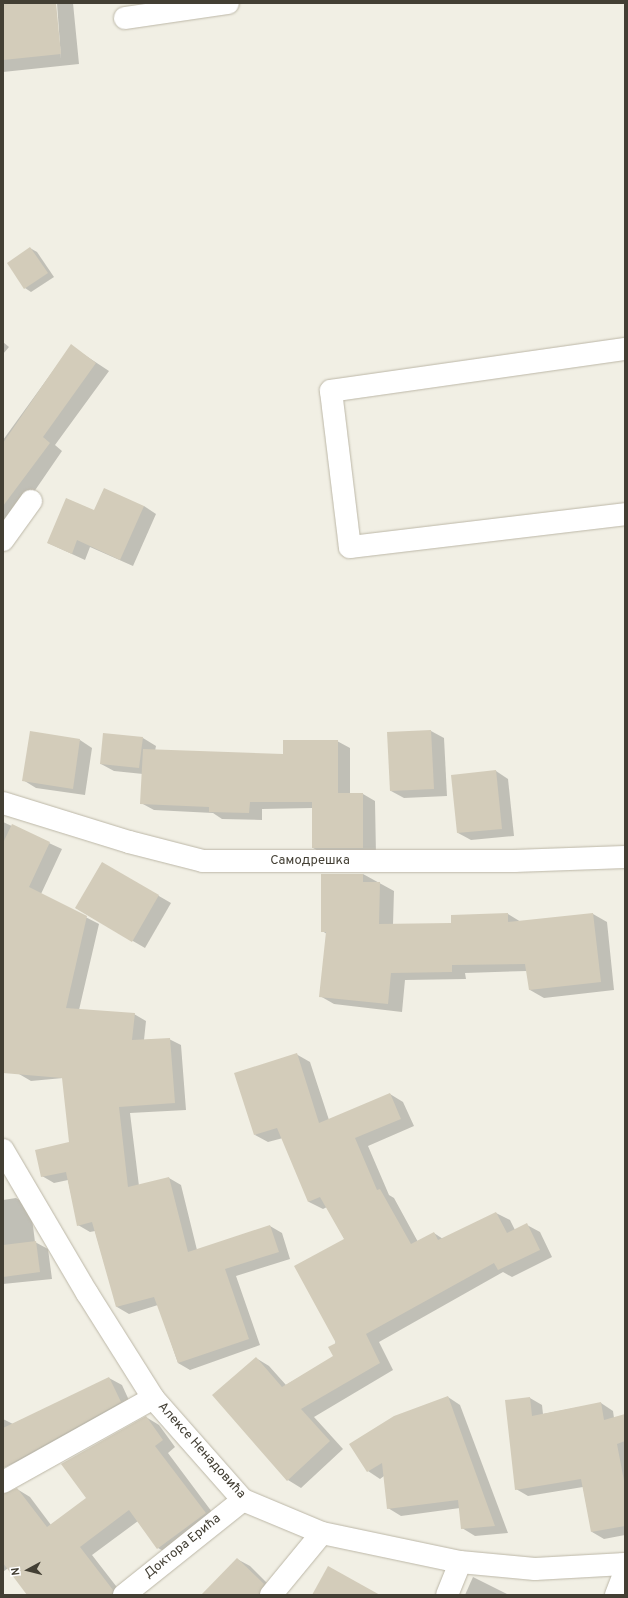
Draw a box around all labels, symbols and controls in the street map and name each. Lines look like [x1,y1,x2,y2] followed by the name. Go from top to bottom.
[270,853,350,869] street label: Самодрешка
[154,1400,248,1502] street label: Алексе Ненадовића
[142,1511,224,1583] street label: Доктора Ерића
[8,1550,48,1590] north arrow
[9,1567,24,1576] text: N

